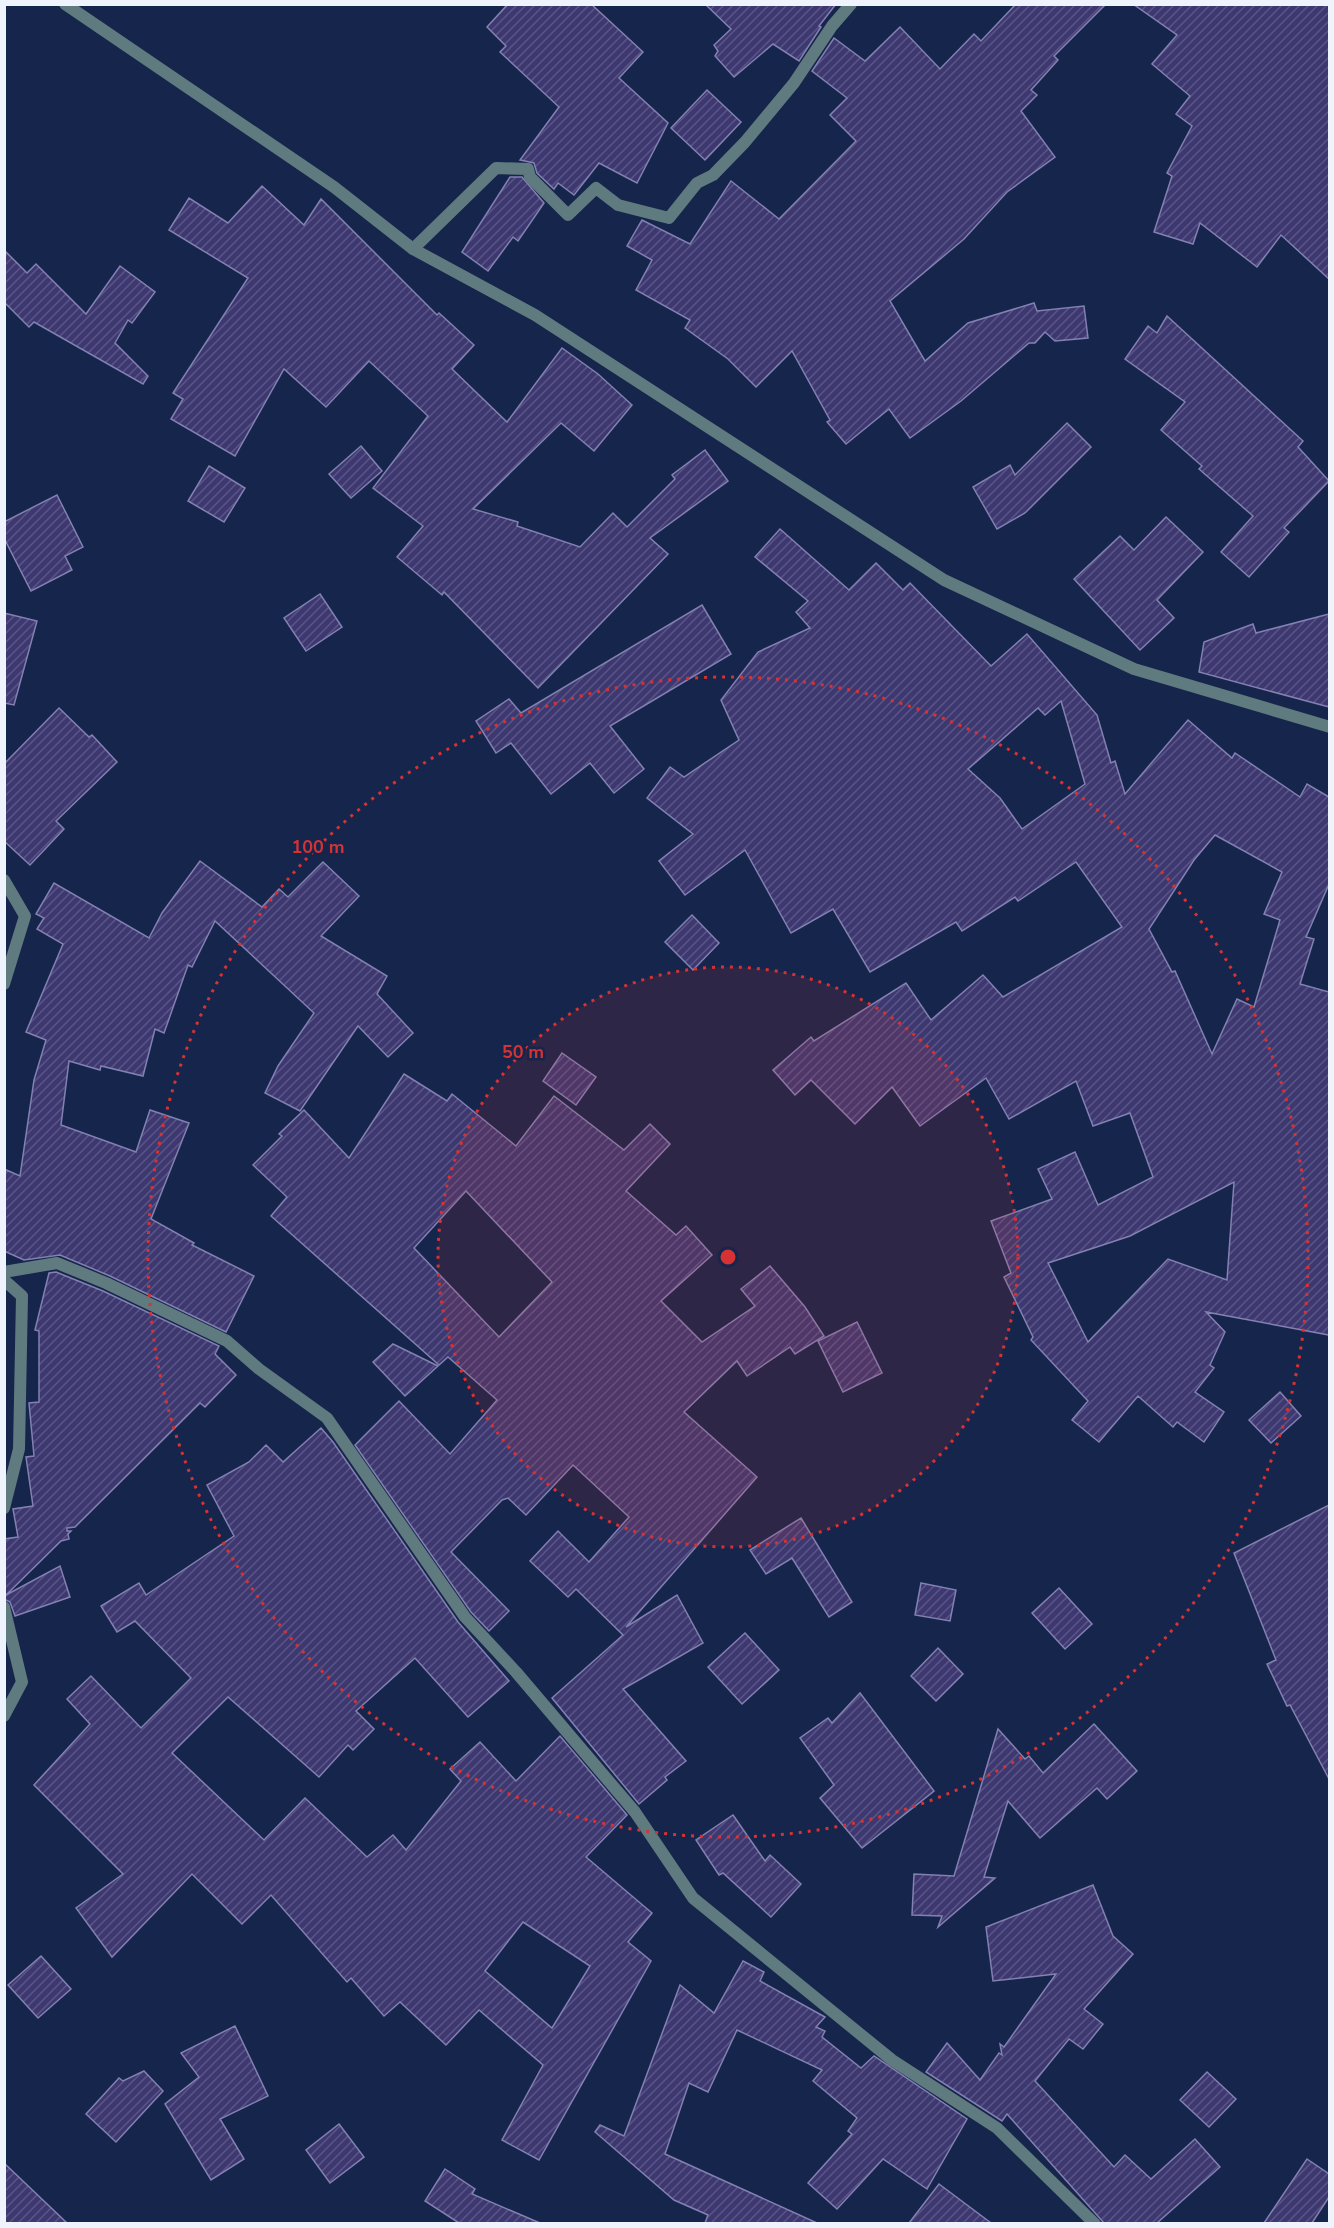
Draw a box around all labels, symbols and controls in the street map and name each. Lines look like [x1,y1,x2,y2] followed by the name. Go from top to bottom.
[291,835,345,859] text: 100 m
[502,1040,544,1064] text: 50 m
[718,1247,738,1267] centre of rings

